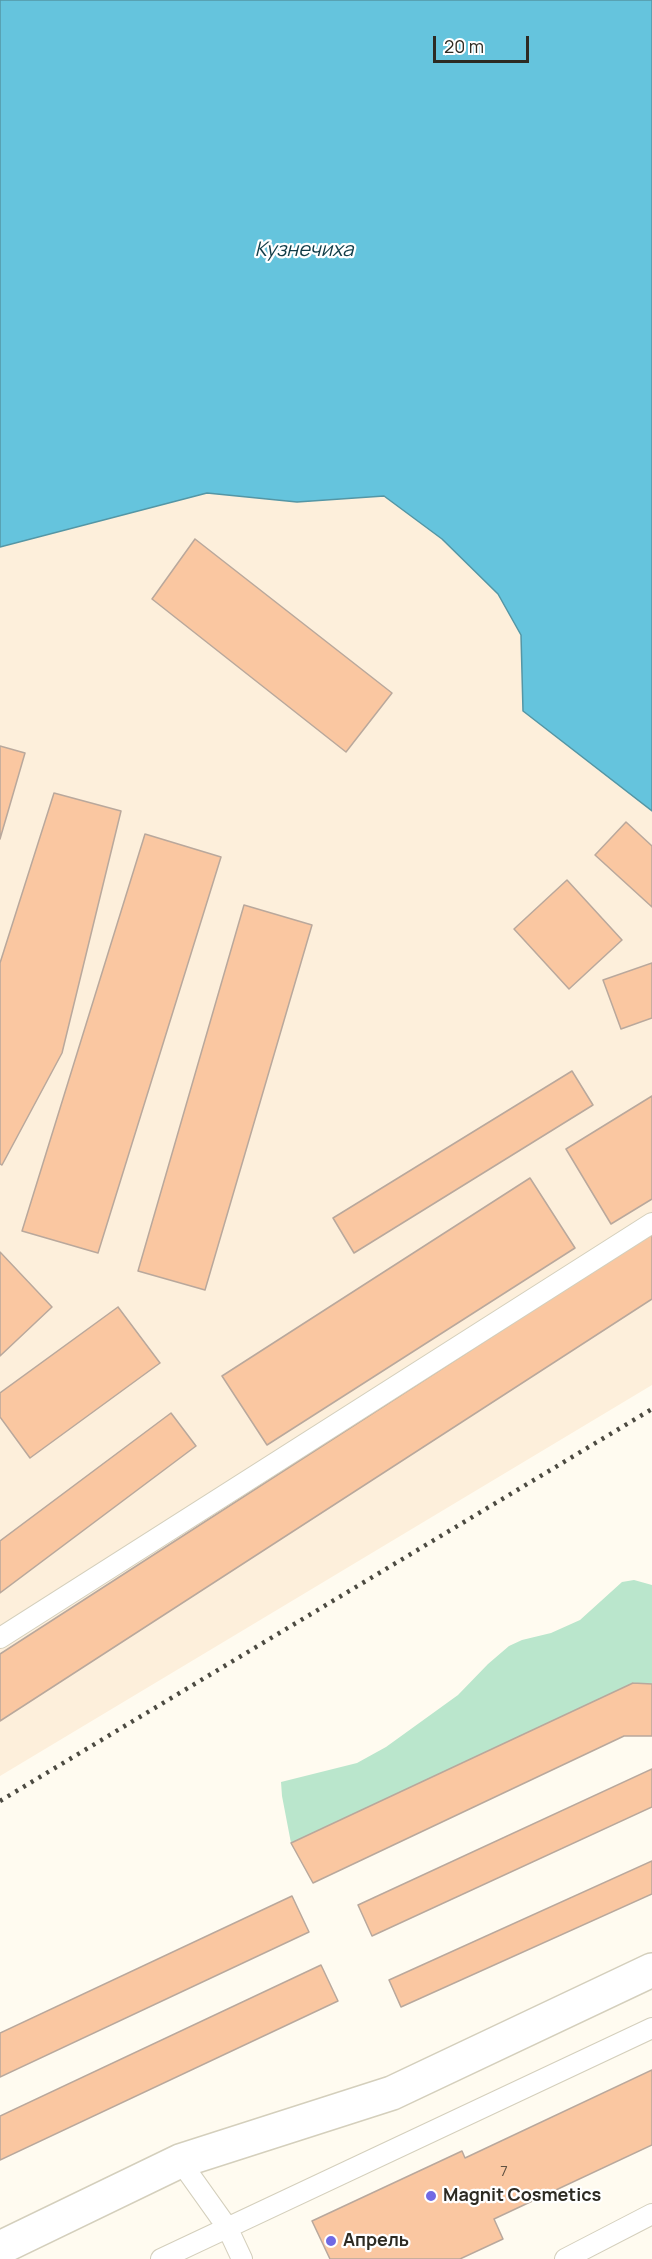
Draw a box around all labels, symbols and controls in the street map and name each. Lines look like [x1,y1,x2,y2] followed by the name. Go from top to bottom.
[436,24,532,62] scale bar
[444,34,484,58] text: 20 m
[255,238,353,262] water label: Кузнечиха
[500,2163,508,2181] house number: 7
[443,2185,601,2207] place label: Magnit Cosmetics
[424,2189,438,2203] marker: Magnit Cosmetics
[343,2230,409,2252] place label: Апрель
[324,2234,338,2248] marker: Апрель

